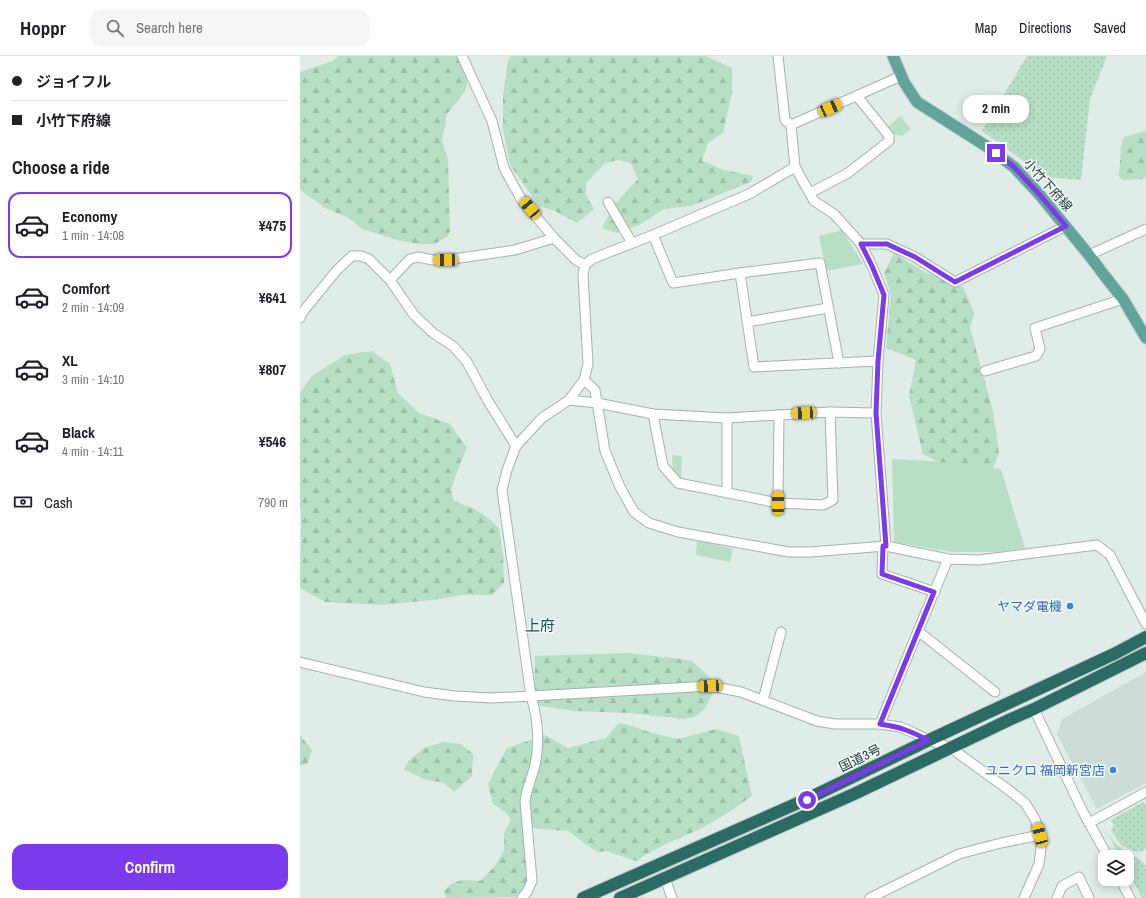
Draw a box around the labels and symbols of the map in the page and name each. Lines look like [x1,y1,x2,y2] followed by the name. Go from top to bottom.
[963,95,1029,123] callout: 2 min
[817,98,843,118] car
[987,144,1005,162] route end
[1020,155,1076,215] street label: 小竹下府線
[518,195,542,221] car
[434,254,458,266] car
[792,406,816,420] car
[772,491,784,515] car
[997,598,1062,615] place label: ヤマダ電機
[1065,601,1075,611] marker: ヤマダ電機
[525,615,555,636] district label: 上府
[698,679,722,693] car
[836,741,884,775] street label: 国道3号
[985,762,1105,779] place label: ユニクロ 福岡新宮店
[1108,765,1118,775] marker: ユニクロ 福岡新宮店
[798,791,816,809] route start
[1031,822,1049,848] car

